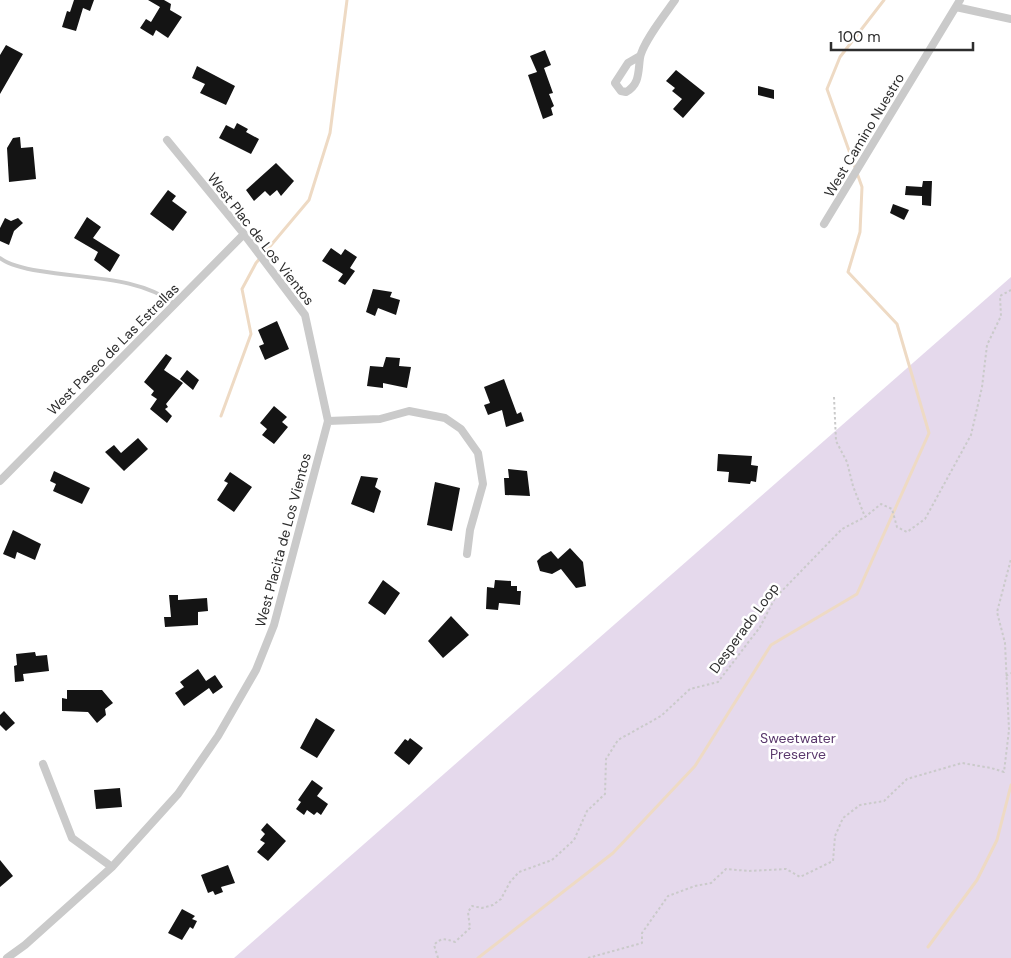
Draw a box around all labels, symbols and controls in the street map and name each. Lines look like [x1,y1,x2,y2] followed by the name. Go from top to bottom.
[831,20,974,52] scale bar
[838,27,881,47] text: 100 m
[820,70,908,200] street label: West Camino Nuestro
[204,169,318,309] street label: West Plac de Los Vientos
[43,279,183,419] street label: West Paseo de Las Estrellas
[251,451,315,629] street label: West Placita de Los Vientos
[705,579,783,677] street label: Desperado Loop
[760,729,836,763] park label: Sweetwater Preserve

